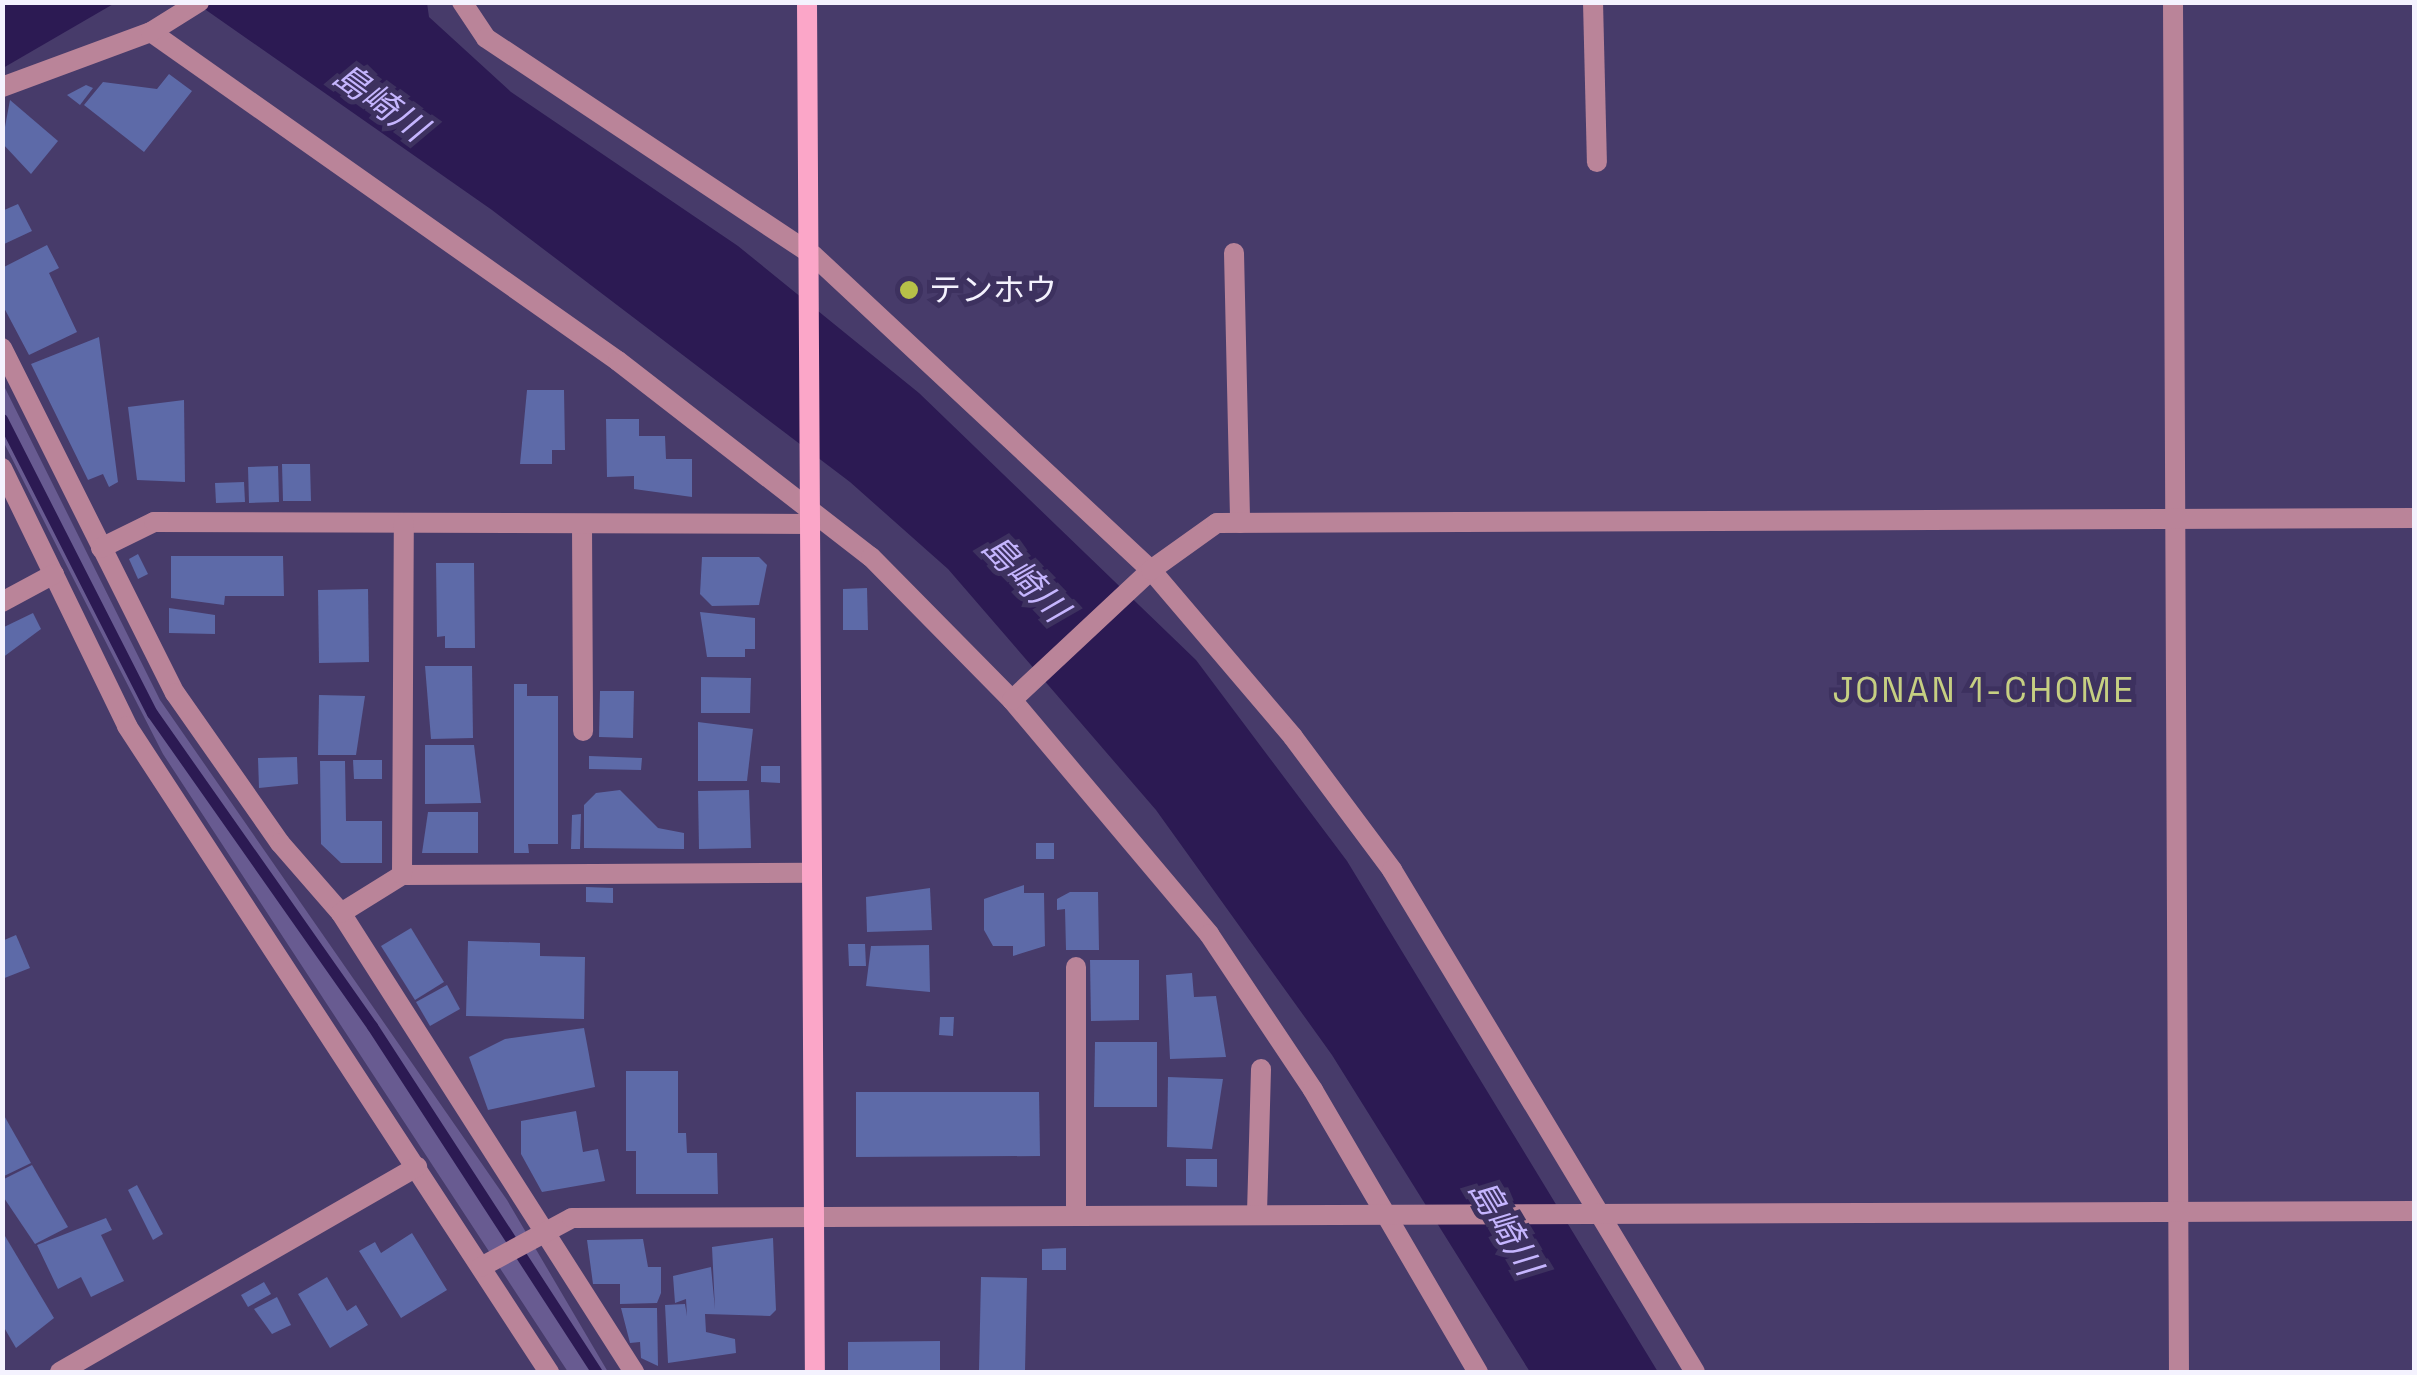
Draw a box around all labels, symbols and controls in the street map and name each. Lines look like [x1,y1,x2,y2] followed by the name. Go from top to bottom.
[325,54,435,150] water label: 島崎川
[929,271,1057,309] place label: テンホウ
[898,279,920,301] marker: テンホウ
[973,526,1077,630] water label: 島崎川
[1832,669,2136,711] district label: JONAN 1-CHOME
[1460,1171,1550,1283] water label: 島崎川

